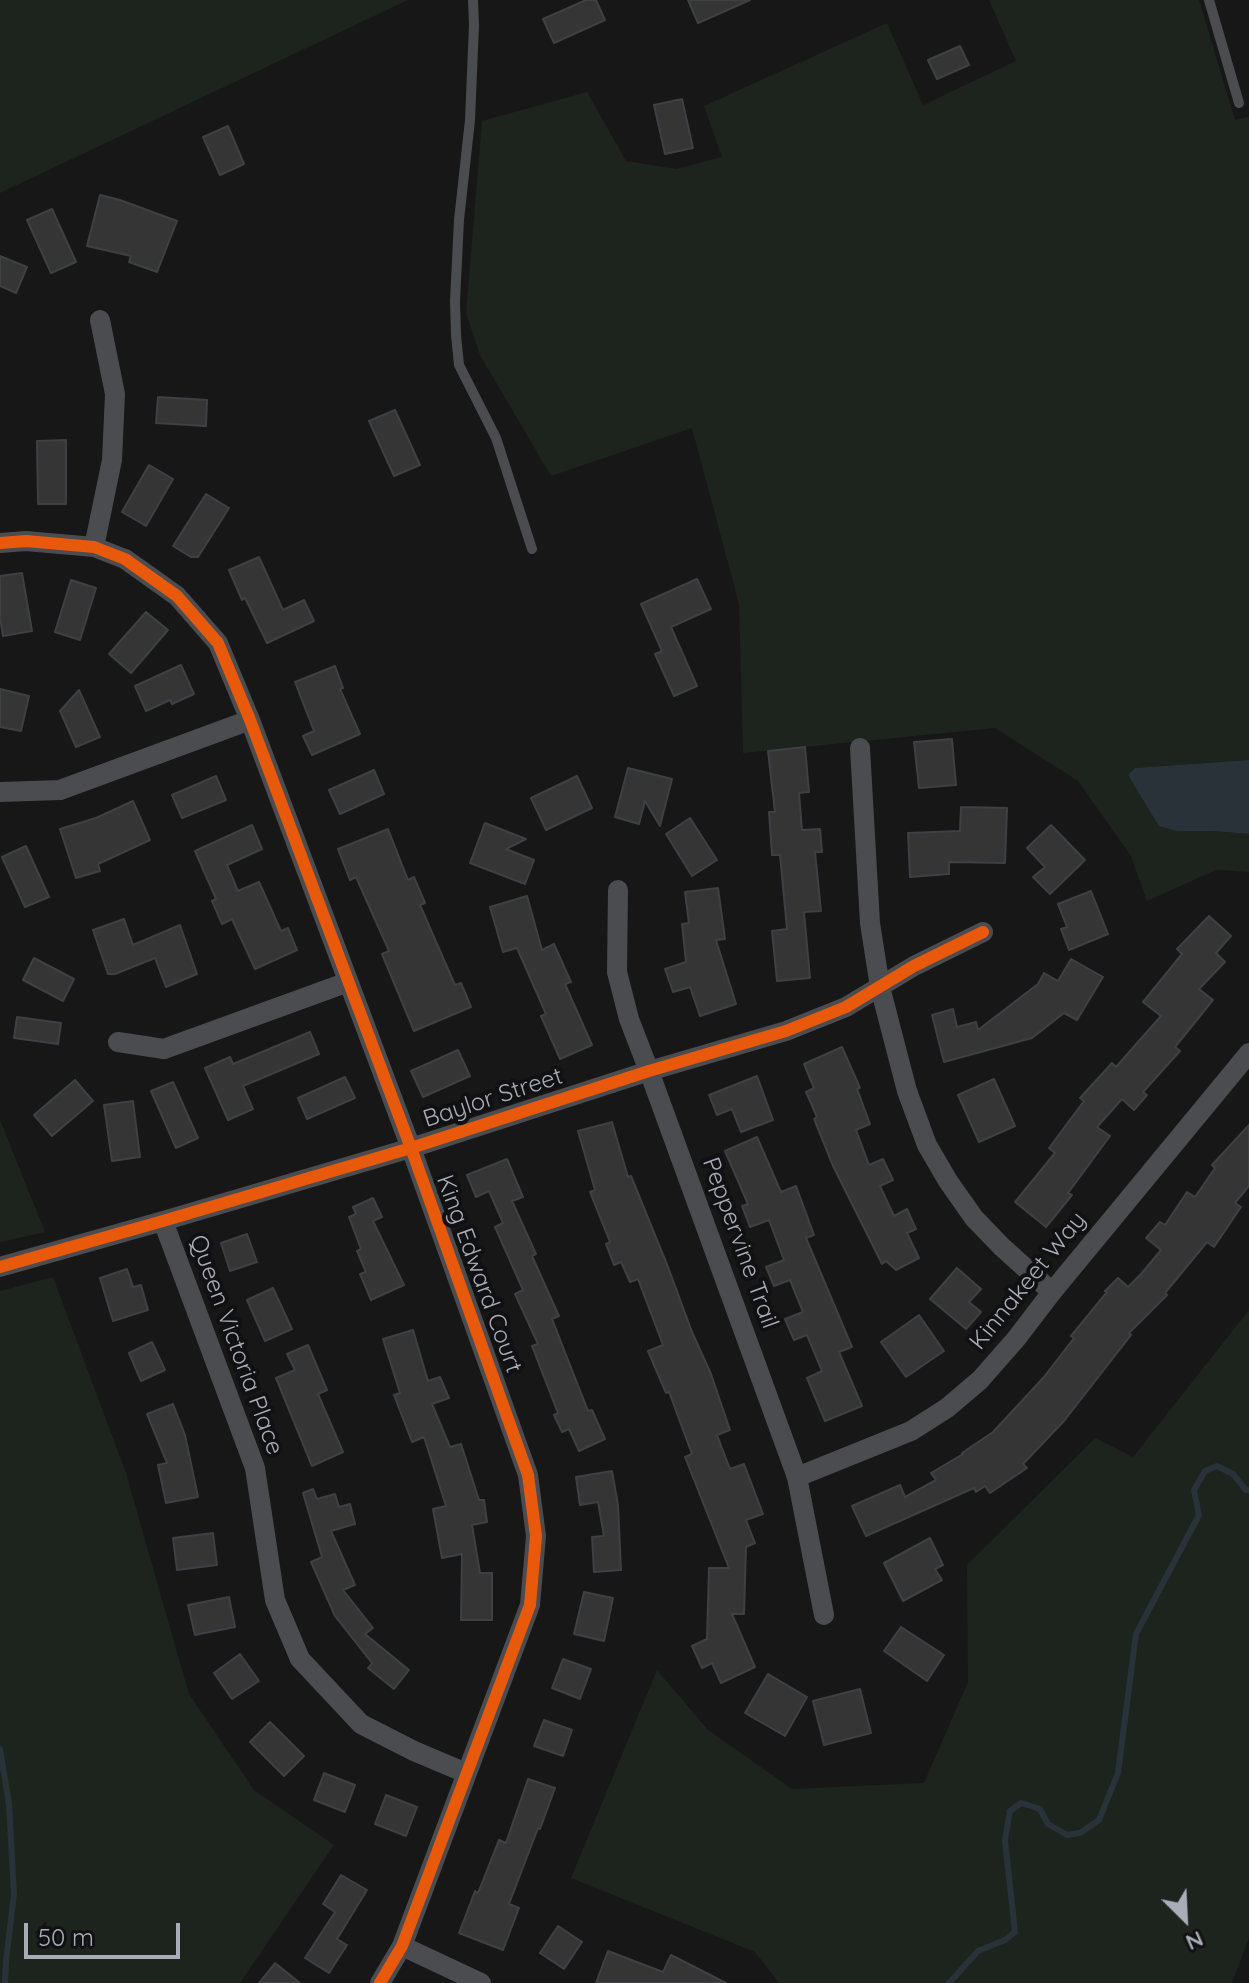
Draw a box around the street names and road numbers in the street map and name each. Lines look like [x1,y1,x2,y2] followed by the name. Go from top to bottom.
[420,1062,566,1134] street label: Baylor Street
[696,1154,784,1332] street label: Peppervine Trail
[430,1171,528,1377] street label: King Edward Court
[964,1206,1092,1356] street label: Kinnakeet Way
[183,1231,289,1459] street label: Queen Victoria Place

